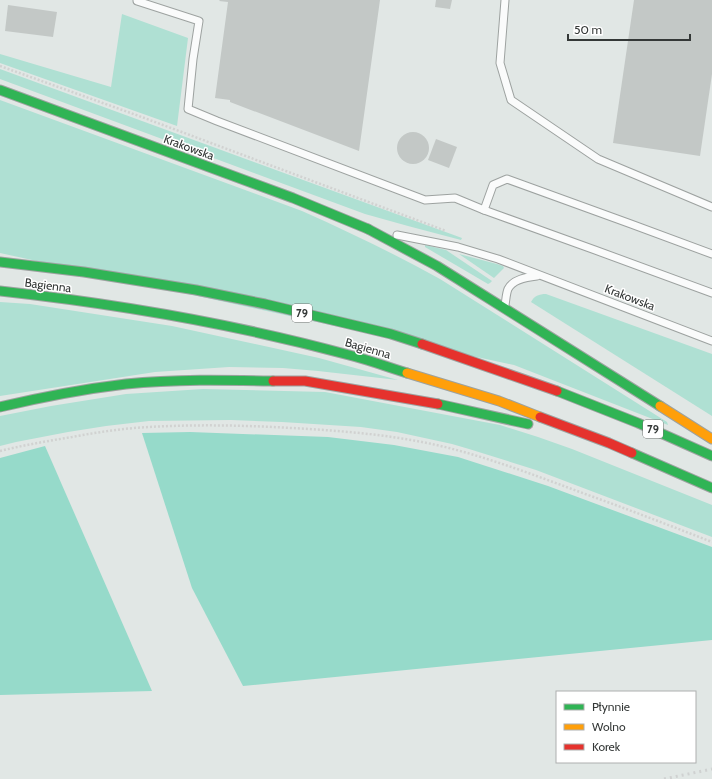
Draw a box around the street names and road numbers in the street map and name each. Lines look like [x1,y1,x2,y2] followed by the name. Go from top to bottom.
[162,131,217,163] street label: Krakowska
[24,275,72,295] street label: Bagienna
[603,281,657,314] street label: Krakowska
[292,304,312,322] road number: 79
[343,334,393,362] street label: Bagienna
[643,420,663,438] road number: 79

